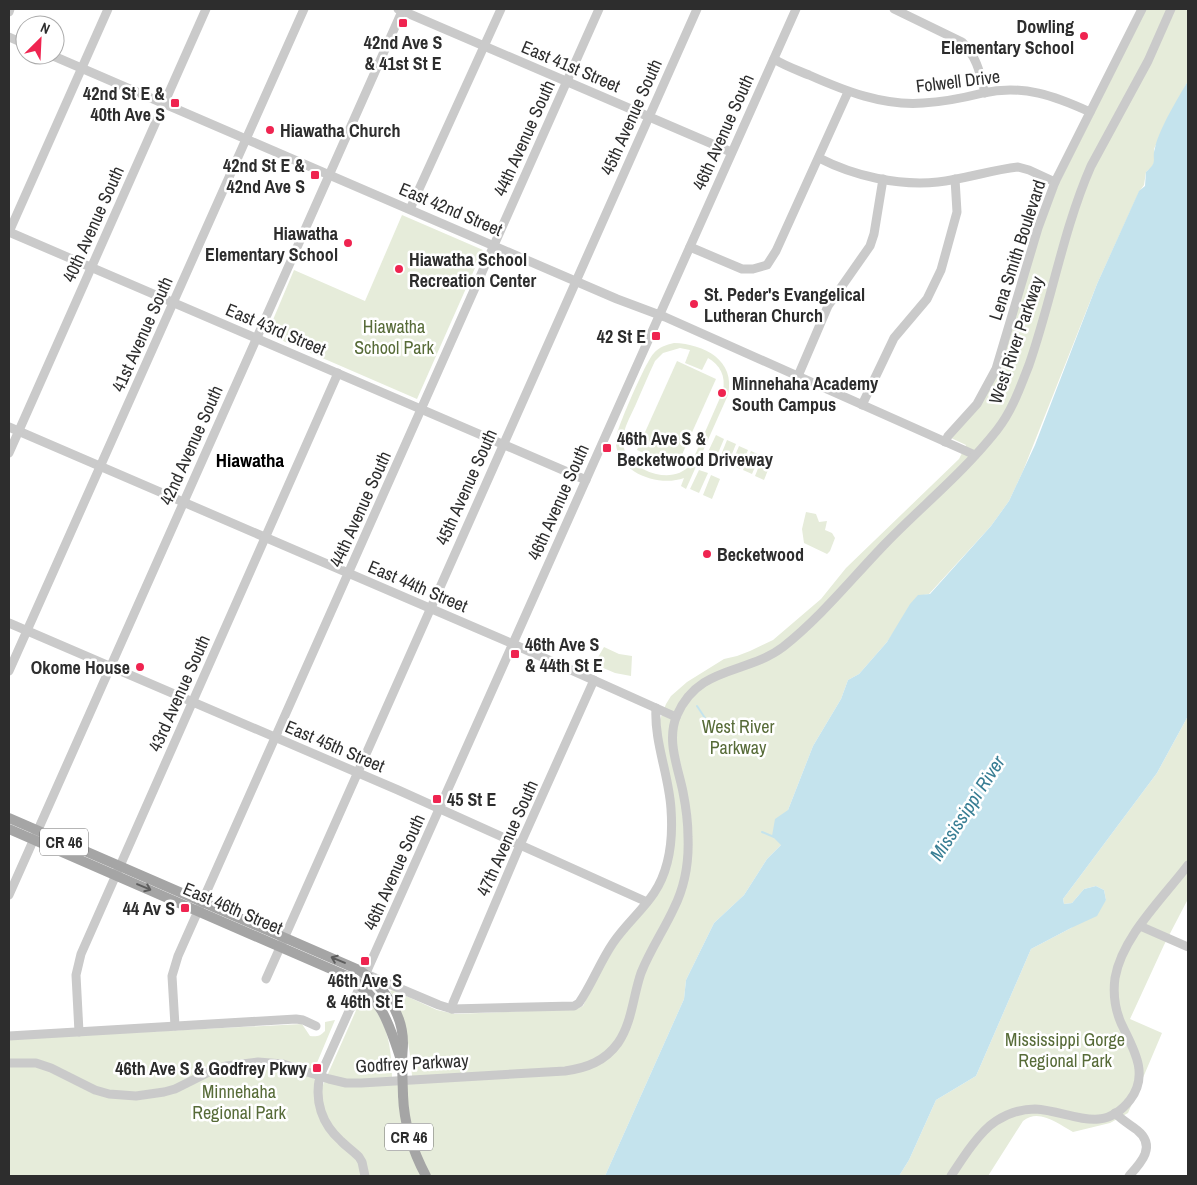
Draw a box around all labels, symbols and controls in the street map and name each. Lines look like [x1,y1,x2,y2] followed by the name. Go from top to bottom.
[941,14,1074,60] place label: Dowling Elementary School
[15,15,65,65] north arrow
[397,17,409,29] marker: 42nd Ave S & 41st St E
[38,18,53,38] text: N
[364,30,442,76] place label: 42nd Ave S & 41st St E
[1078,30,1090,42] marker: Dowling Elementary School
[518,34,624,98] street label: East 41st Street
[594,55,668,179] street label: 45th Avenue South
[915,63,1001,99] street label: Folwell Drive
[686,70,760,194] street label: 46th Avenue South
[487,76,561,200] street label: 44th Avenue South
[83,81,165,127] place label: 42nd St E & 40th Ave S
[169,97,181,109] marker: 42nd St E & 40th Ave S
[280,118,401,143] place label: Hiawatha Church
[264,124,276,136] marker: Hiawatha Church
[223,153,305,199] place label: 42nd St E & 42nd Ave S
[56,162,130,286] street label: 40th Avenue South
[309,169,321,181] marker: 42nd St E & 42nd Ave S
[396,176,506,242] street label: East 42nd Street
[983,177,1051,323] street label: Lena Smith Boulevard
[205,221,339,267] place label: Hiawatha Elementary School
[342,237,354,249] marker: Hiawatha Elementary School
[409,247,536,293] place label: Hiawatha School Recreation Center
[393,263,405,275] marker: Hiawatha School Recreation Center
[105,272,179,396] street label: 41st Avenue South
[982,272,1050,407] street label: West River Parkway
[704,282,865,328] place label: St. Peder's Evangelical Lutheran Church
[222,297,330,361] street label: East 43rd Street
[688,298,700,310] marker: St. Peder's Evangelical Lutheran Church
[354,314,434,360] park label: Hiawatha School Park
[597,324,646,349] place label: 42 St E
[650,330,662,342] marker: 42 St E
[732,371,879,417] place label: Minnehaha Academy South Campus
[153,381,229,509] street label: 42nd Avenue South
[716,387,728,399] marker: Minnehaha Academy South Campus
[429,425,503,549] street label: 45th Avenue South
[617,426,774,472] place label: 46th Ave S & Becketwood Driveway
[521,440,595,564] street label: 46th Avenue South
[601,442,613,454] marker: 46th Ave S & Becketwood Driveway
[216,447,285,473] district label: Hiawatha
[323,447,397,571] street label: 44th Avenue South
[717,542,804,567] place label: Becketwood
[701,548,713,560] marker: Becketwood
[364,554,472,618] street label: East 44th Street
[142,631,216,755] street label: 43rd Avenue South
[525,632,603,678] place label: 46th Ave S & 44th St E
[509,648,521,660] marker: 46th Ave S & 44th St E
[31,655,130,680] place label: Okome House
[134,661,146,673] marker: Okome House
[281,714,389,778] street label: East 45th Street
[702,714,774,760] park label: West River Parkway
[923,750,1011,866] water label: Mississippi River
[470,776,544,900] street label: 47th Avenue South
[447,787,496,812] place label: 45 St E
[431,793,443,805] marker: 45 St E
[357,810,431,934] street label: 46th Avenue South
[40,829,88,856] road number: CR 46
[179,876,287,940] street label: East 46th Street
[137,884,152,893] one-way arrow
[123,896,175,921] place label: 44 Av S
[179,902,191,914] marker: 44 Av S
[331,954,346,964] one-way arrow
[359,955,371,967] marker: 46th Ave S & 46th St E
[326,968,404,1014] place label: 46th Ave S & 46th St E
[1005,1027,1125,1073] park label: Mississippi Gorge Regional Park
[355,1048,470,1078] street label: Godfrey Parkway
[115,1056,308,1081] place label: 46th Ave S & Godfrey Pkwy
[311,1062,323,1074] marker: 46th Ave S & Godfrey Pkwy
[192,1079,286,1125] park label: Minnehaha Regional Park
[385,1124,433,1150] road number: CR 46

